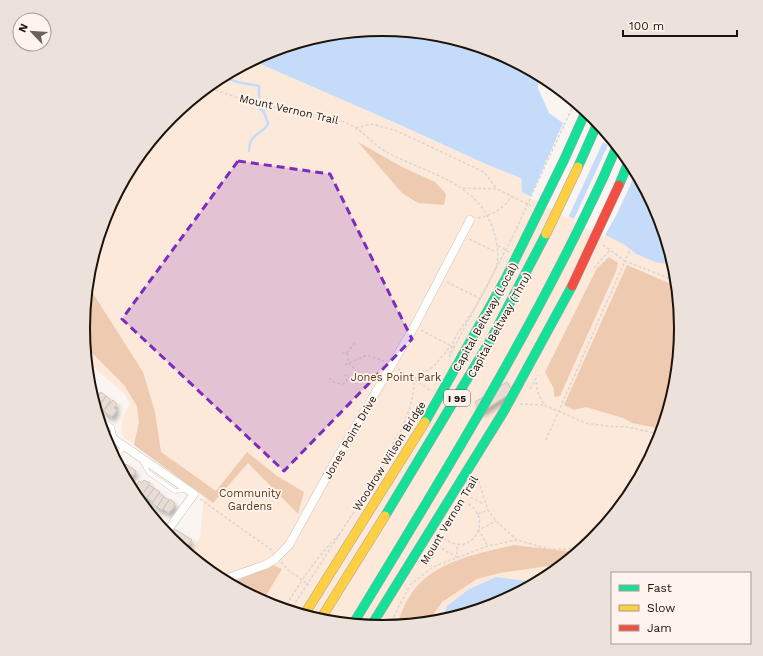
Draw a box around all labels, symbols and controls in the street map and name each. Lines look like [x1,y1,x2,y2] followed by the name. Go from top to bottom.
[12,12,52,52] north arrow
[623,12,737,38] scale bar
[629,19,664,33] text: 100 m
[16,22,31,34] text: N
[238,92,340,127] street label: Mount Vernon Trail
[450,260,521,374] street label: Capital Beltway (Local)
[465,270,534,380] street label: Capital Beltway (Thru)
[351,371,441,384] park label: Jones Point Park
[444,390,470,406] road number: I 95
[321,393,380,481] street label: Jones Point Drive
[350,399,429,514] street label: Woodrow Wilson Bridge
[418,473,481,567] street label: Mount Vernon Trail
[219,487,281,513] park label: Community Gardens
[611,572,751,644] legend
[647,581,672,595] text: Fast
[647,601,675,615] text: Slow
[647,621,672,635] text: Jam

